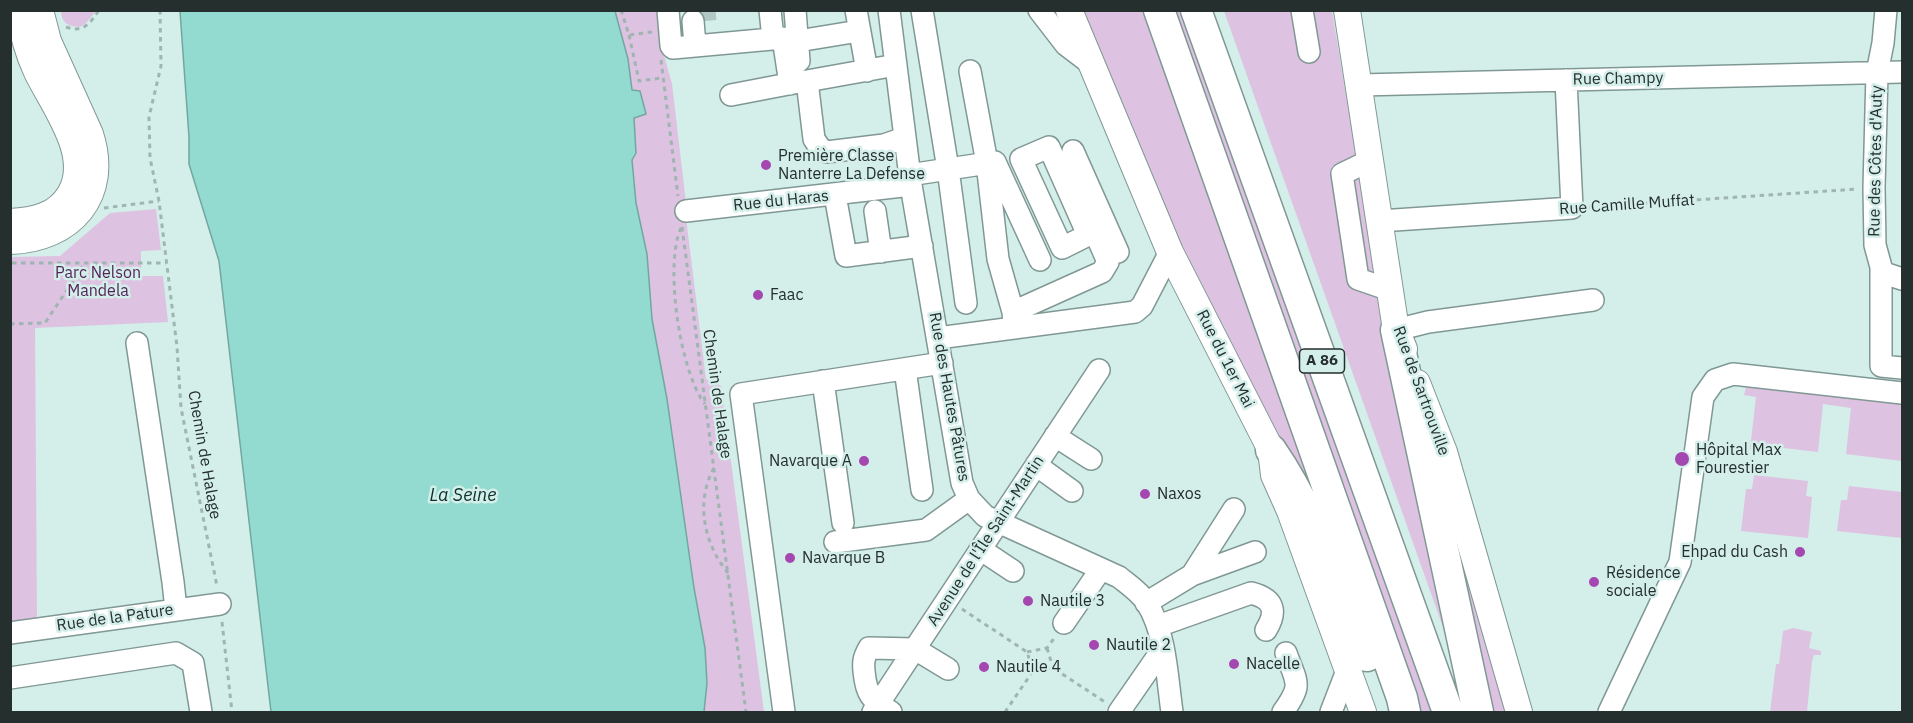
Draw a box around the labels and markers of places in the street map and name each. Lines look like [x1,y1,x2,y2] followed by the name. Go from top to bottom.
[778,146,925,184] place label: Première Classe Nanterre La Defense
[759,158,773,172] marker: Première Classe Nanterre La Defense
[770,285,803,305] place label: Faac
[751,288,765,302] marker: Faac
[1696,440,1781,478] place label: Hôpital Max Fourestier
[1673,450,1691,468] marker: Hôpital Max Fourestier
[769,451,852,471] place label: Navarque A
[857,454,871,468] marker: Navarque A
[1157,484,1202,504] place label: Naxos
[1138,487,1152,501] marker: Naxos
[1681,542,1788,562] place label: Ehpad du Cash
[1793,545,1807,559] marker: Ehpad du Cash
[802,548,885,568] place label: Navarque B
[783,551,797,565] marker: Navarque B
[1606,563,1680,601] place label: Résidence sociale
[1587,575,1601,589] marker: Résidence sociale
[1040,591,1105,611] place label: Nautile 3
[1021,594,1035,608] marker: Nautile 3
[1106,635,1171,655] place label: Nautile 2
[1087,638,1101,652] marker: Nautile 2
[1246,654,1300,674] place label: Nacelle
[996,657,1061,677] place label: Nautile 4
[1227,657,1241,671] marker: Nacelle
[977,660,991,674] marker: Nautile 4

